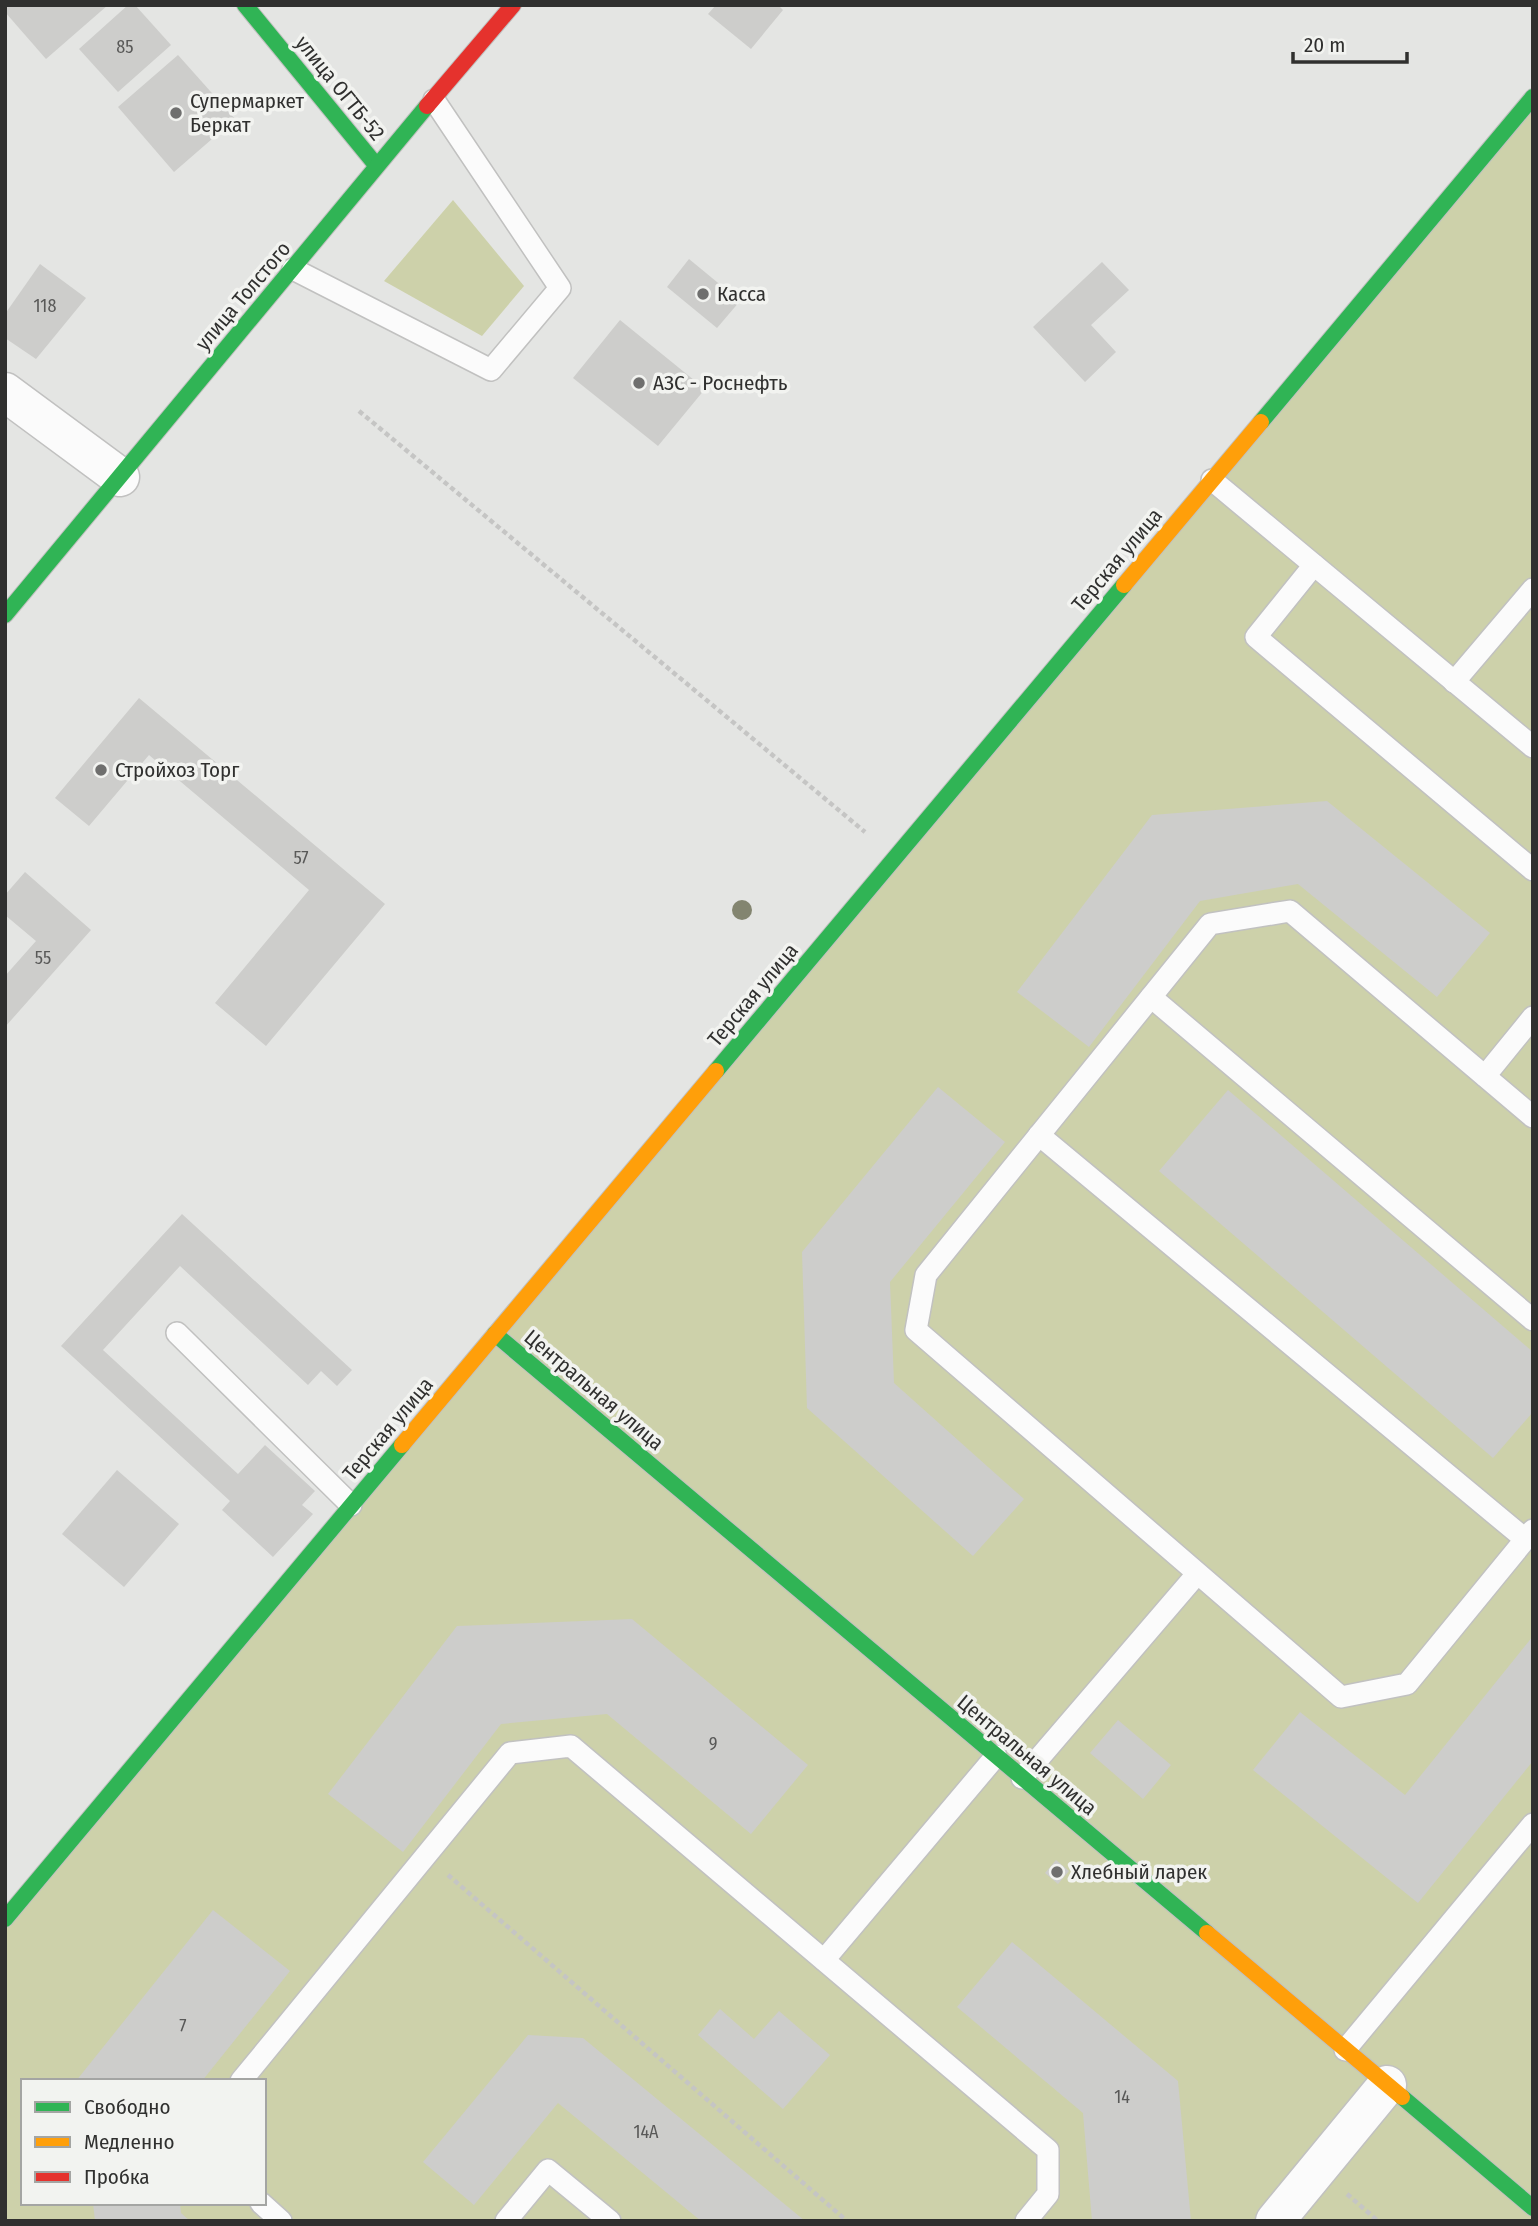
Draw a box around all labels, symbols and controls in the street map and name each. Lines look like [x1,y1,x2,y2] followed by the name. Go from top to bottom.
[1293,21,1407,65] scale bar
[290,30,390,146] street label: улица ОГТБ-52
[1304,32,1345,58] text: 20 m
[116,36,134,58] house number: 85
[190,88,304,138] place label: Супермаркет Беркат
[168,105,184,121] marker: Супермаркет Беркат
[190,236,296,356] street label: улица Толстого
[717,281,766,307] place label: Касса
[695,286,711,302] marker: Касса
[34,295,56,317] house number: 118
[653,370,788,396] place label: АЗС - Роснефть
[631,375,647,391] marker: АЗС - Роснефть
[1066,503,1168,617] street label: Терская улица
[115,757,240,783] place label: Стройхоз Торг
[93,762,109,778] marker: Стройхоз Торг
[293,847,309,869] house number: 57
[702,938,804,1052] street label: Терская улица
[35,947,51,969] house number: 55
[519,1324,669,1456] street label: Центральная улица
[337,1372,439,1486] street label: Терская улица
[952,1689,1102,1821] street label: Центральная улица
[709,1733,717,1755] house number: 9
[1071,1859,1207,1885] place label: Хлебный ларек
[1049,1864,1065,1880] marker: Хлебный ларек
[179,2015,187,2037] house number: 7
[21,2079,266,2205] legend
[1114,2086,1130,2108] house number: 14
[84,2094,170,2120] text: Свободно
[633,2121,659,2143] house number: 14А
[84,2129,174,2155] text: Медленно
[84,2164,150,2190] text: Пробка

